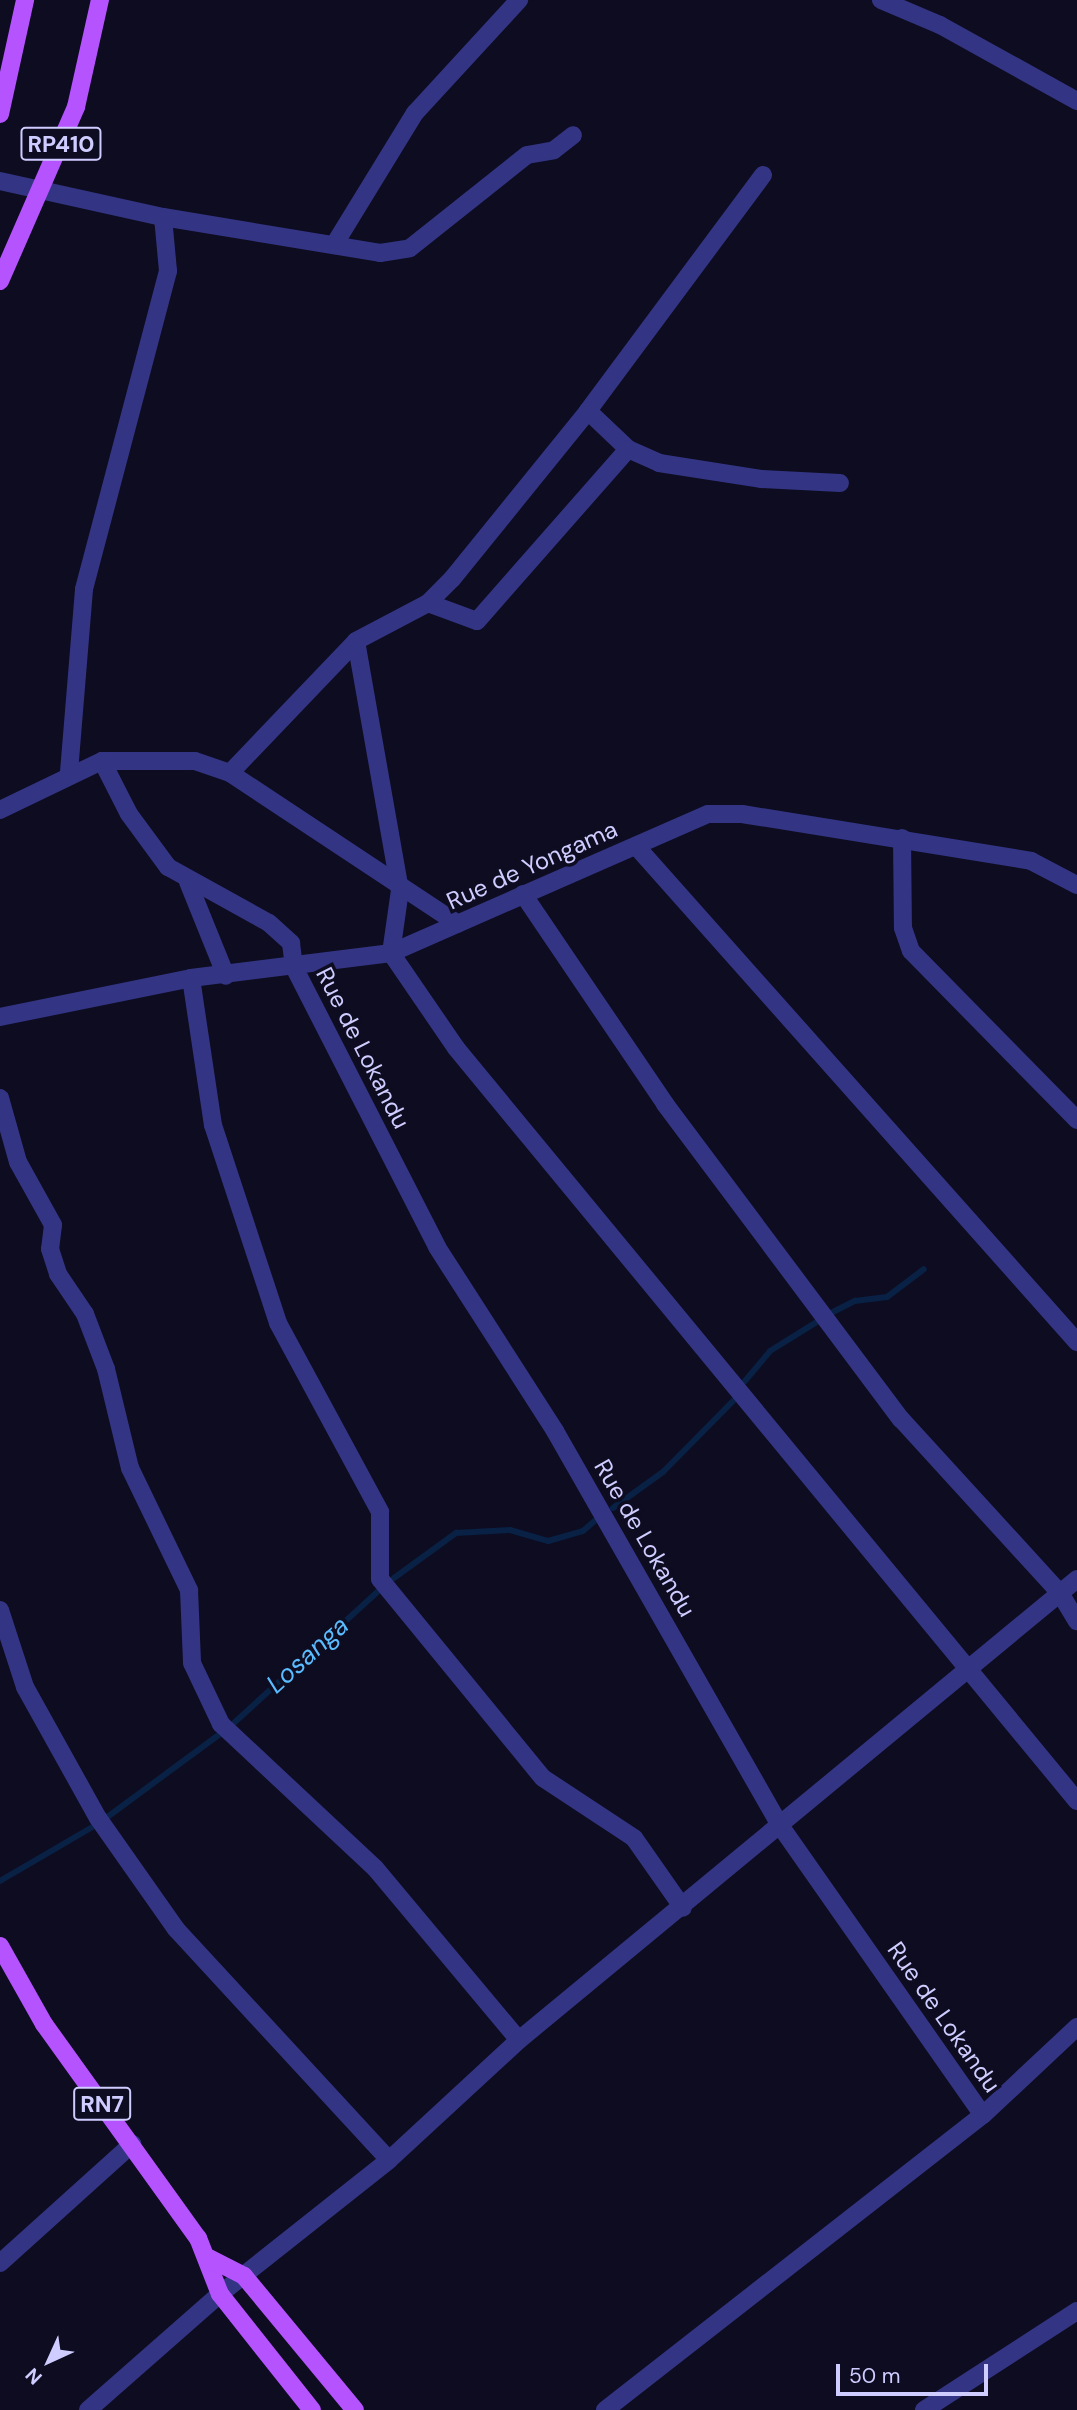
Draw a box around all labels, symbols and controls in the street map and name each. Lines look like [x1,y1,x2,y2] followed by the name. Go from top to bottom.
[19,125,103,164] road number: RP410
[442,814,622,916] street label: Rue de Yongama
[310,963,416,1133] street label: Rue de Lokandu
[588,1454,702,1622] street label: Rue de Lokandu
[260,1610,356,1700] water label: Losanga
[881,1936,1007,2098] street label: Rue de Lokandu
[72,2084,132,2124] road number: RN7
[14,2326,84,2396] north arrow
[839,2350,991,2394] scale bar
[20,2362,48,2390] text: N
[849,2362,900,2390] text: 50 m

